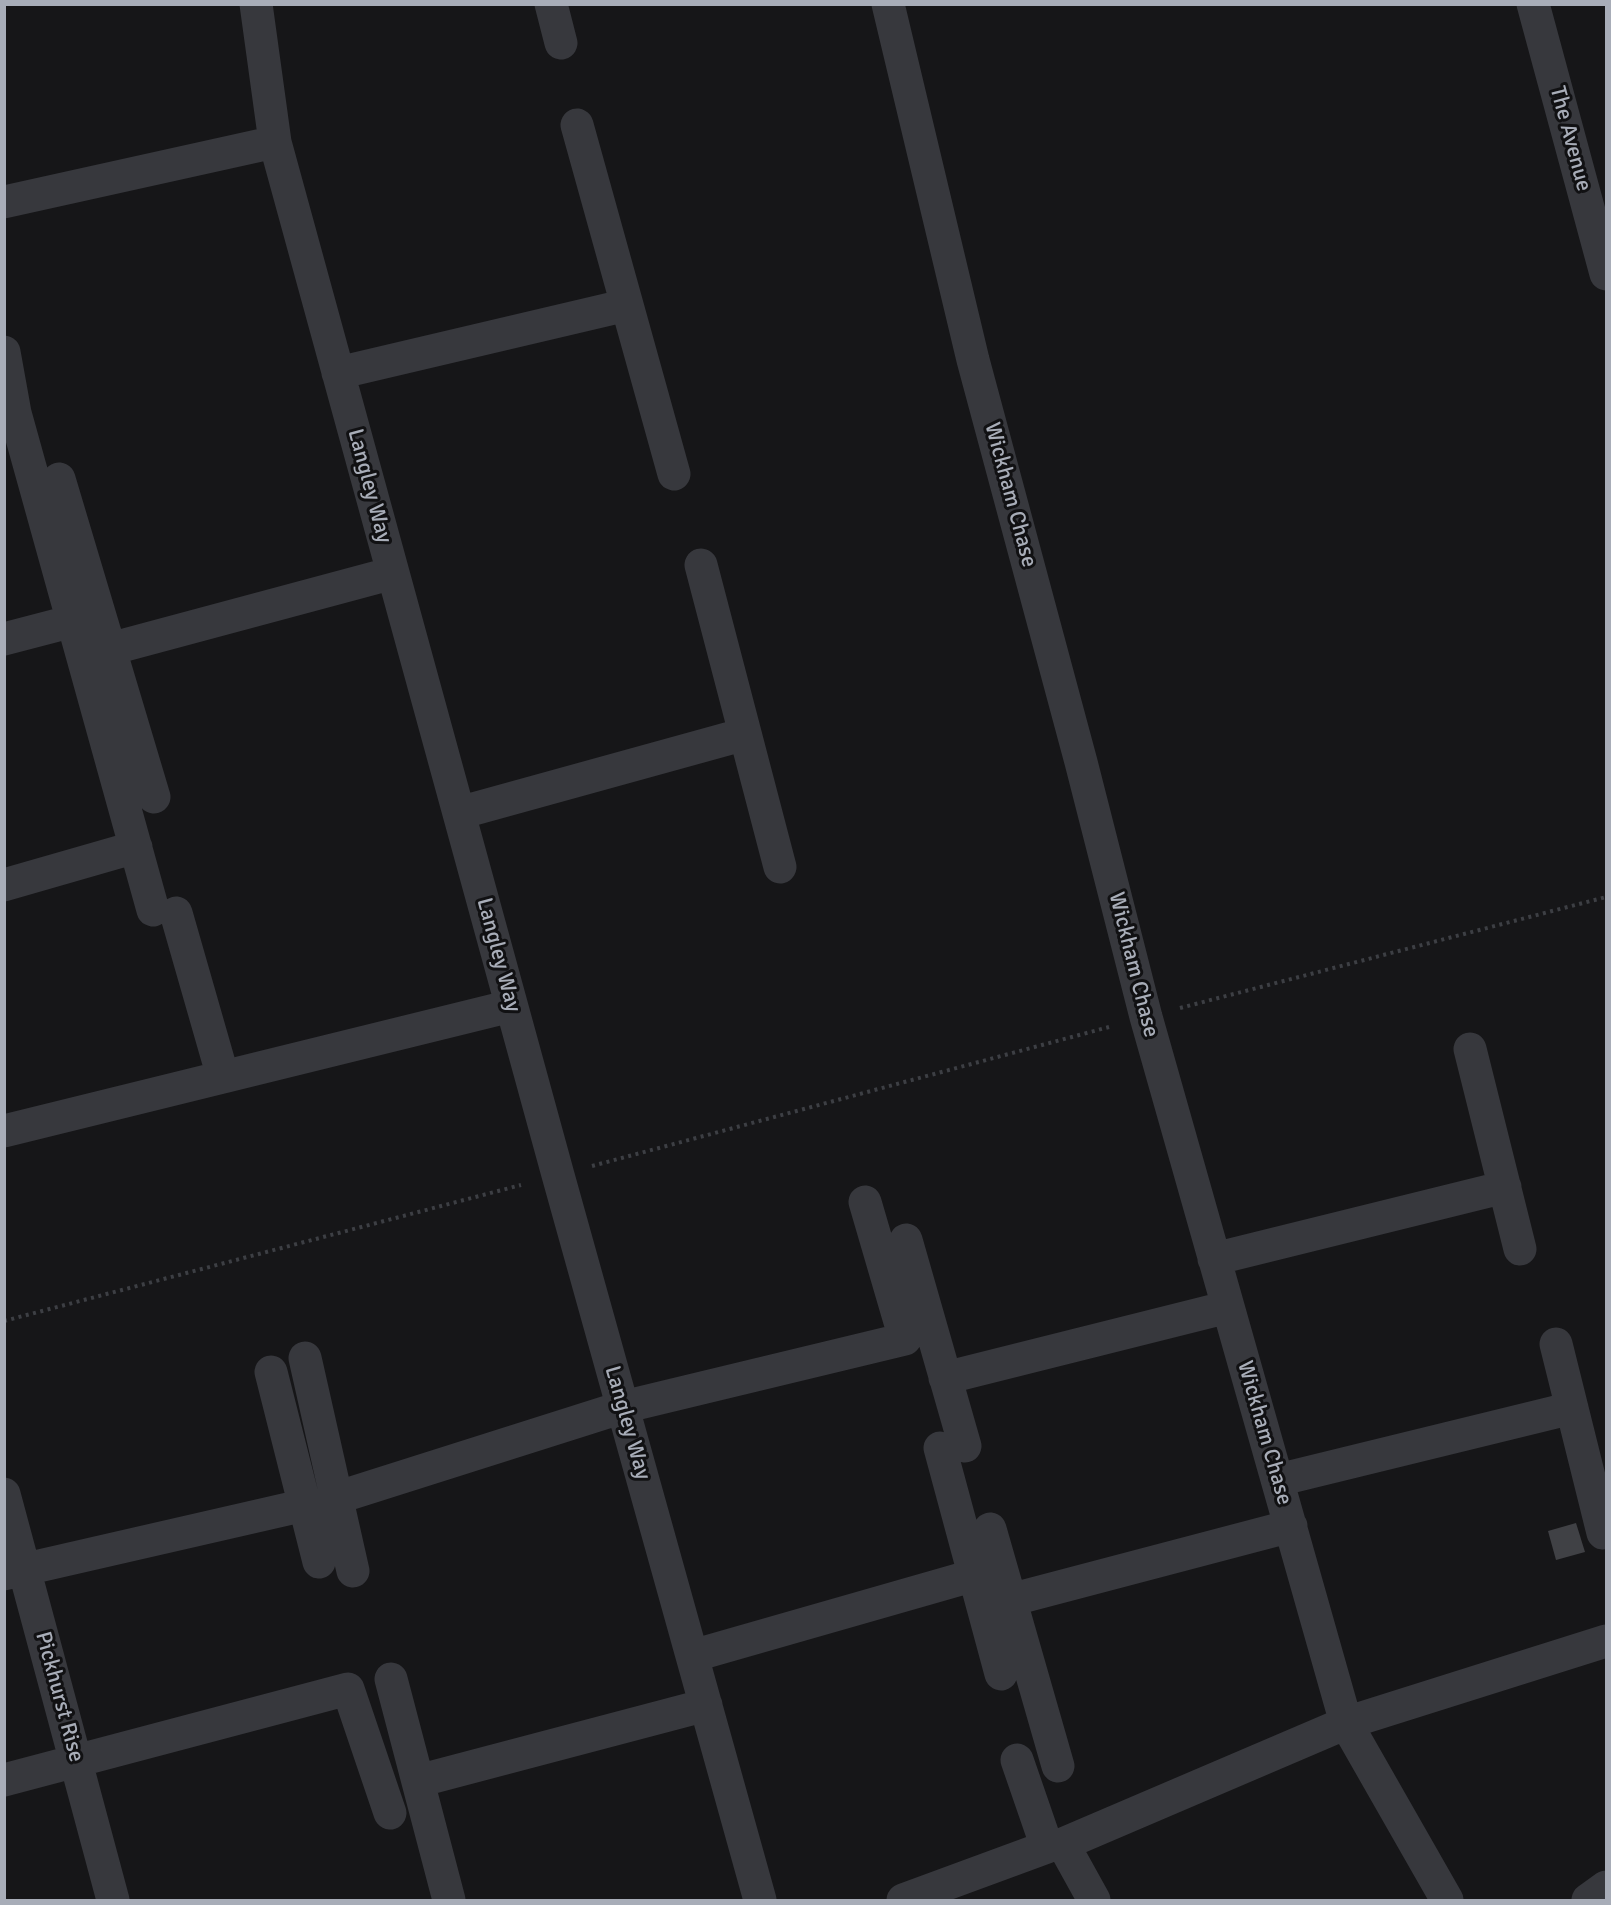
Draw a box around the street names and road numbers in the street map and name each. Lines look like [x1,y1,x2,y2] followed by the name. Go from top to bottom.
[1543,84,1597,194] street label: The Avenue
[978,420,1042,570] street label: Wickham Chase
[341,426,397,546] street label: Langley Way
[1102,890,1164,1040] street label: Wickham Chase
[470,895,526,1015] street label: Langley Way
[1231,1358,1297,1508] street label: Wickham Chase
[598,1363,656,1483] street label: Langley Way
[29,1629,89,1765] street label: Pickhurst Rise

